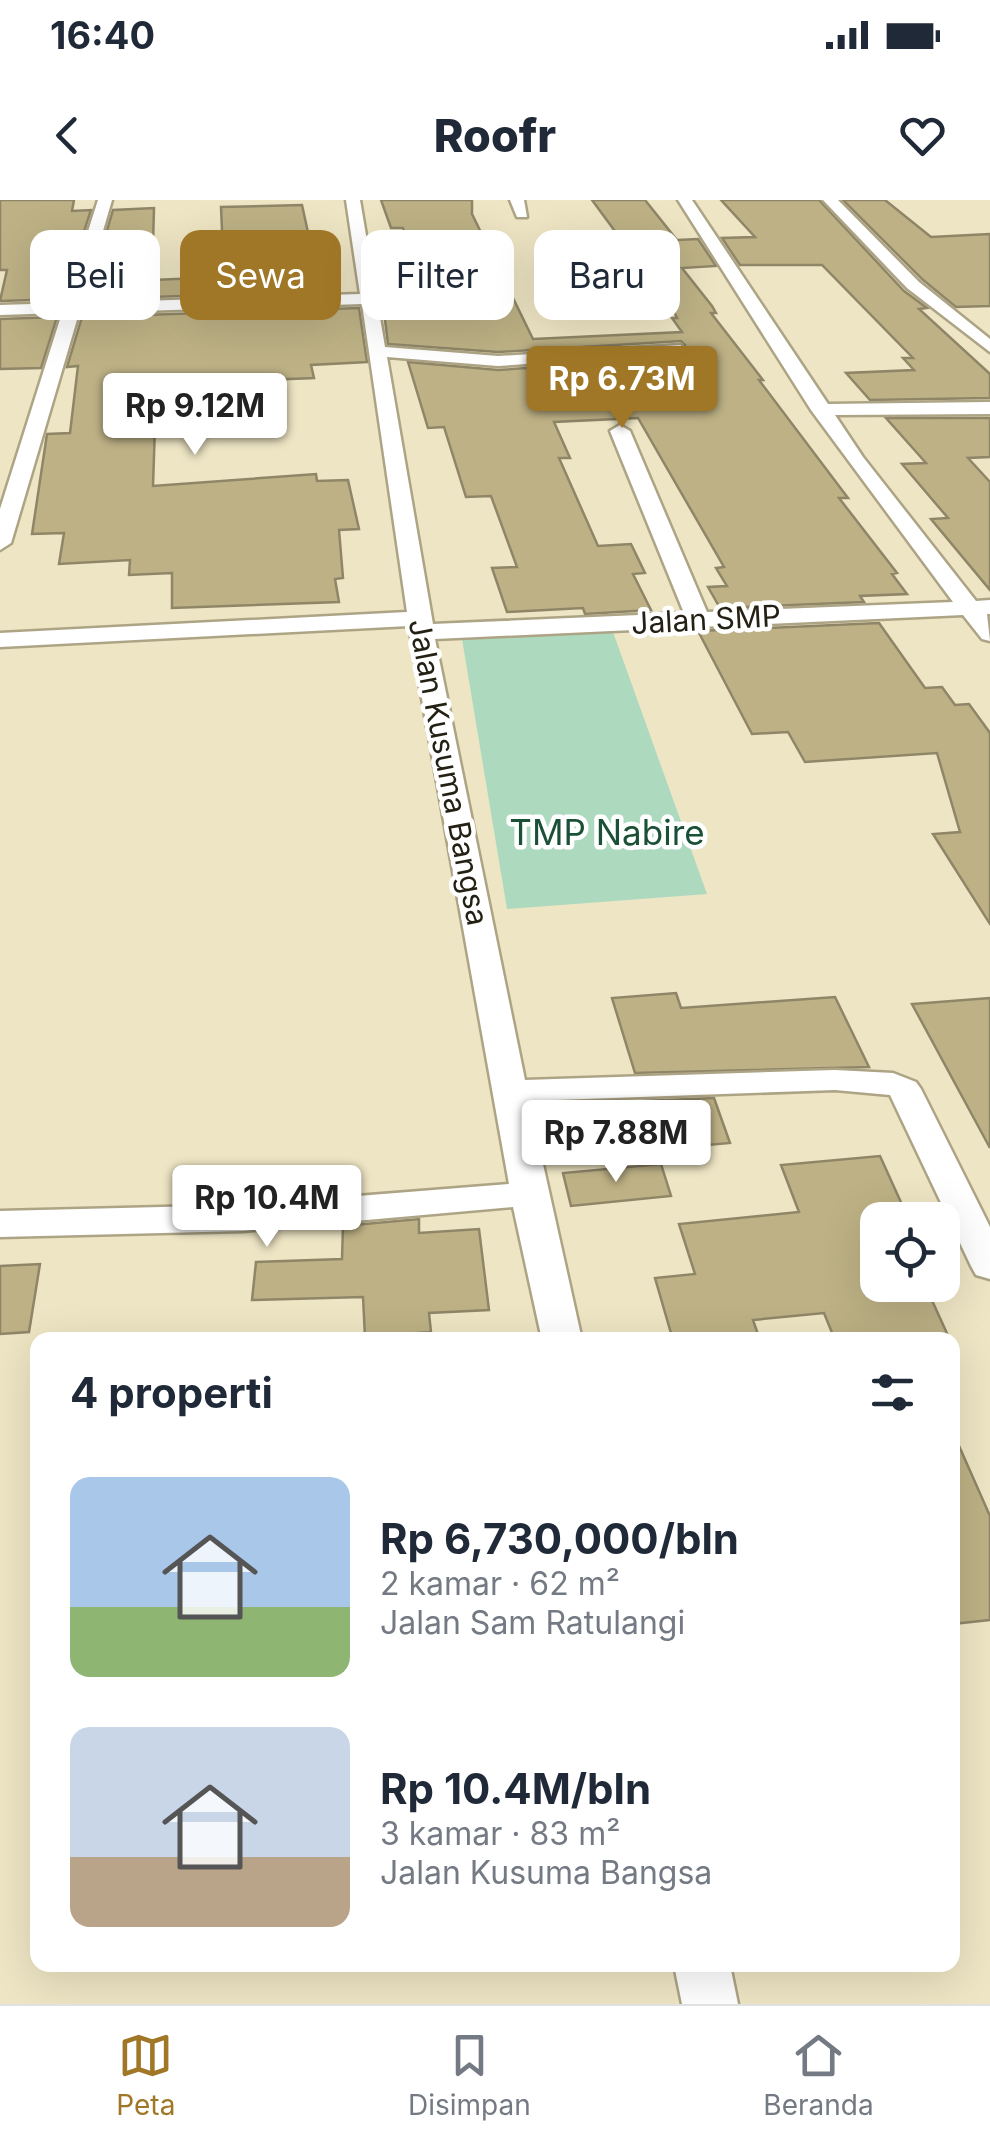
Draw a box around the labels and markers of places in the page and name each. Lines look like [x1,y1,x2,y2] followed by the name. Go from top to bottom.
[519,346,725,431] pin: Rp 6.73M
[92,373,298,458] pin: Rp 9.12M
[513,1100,719,1185] pin: Rp 7.88M
[164,1165,370,1250] pin: Rp 10.4M

